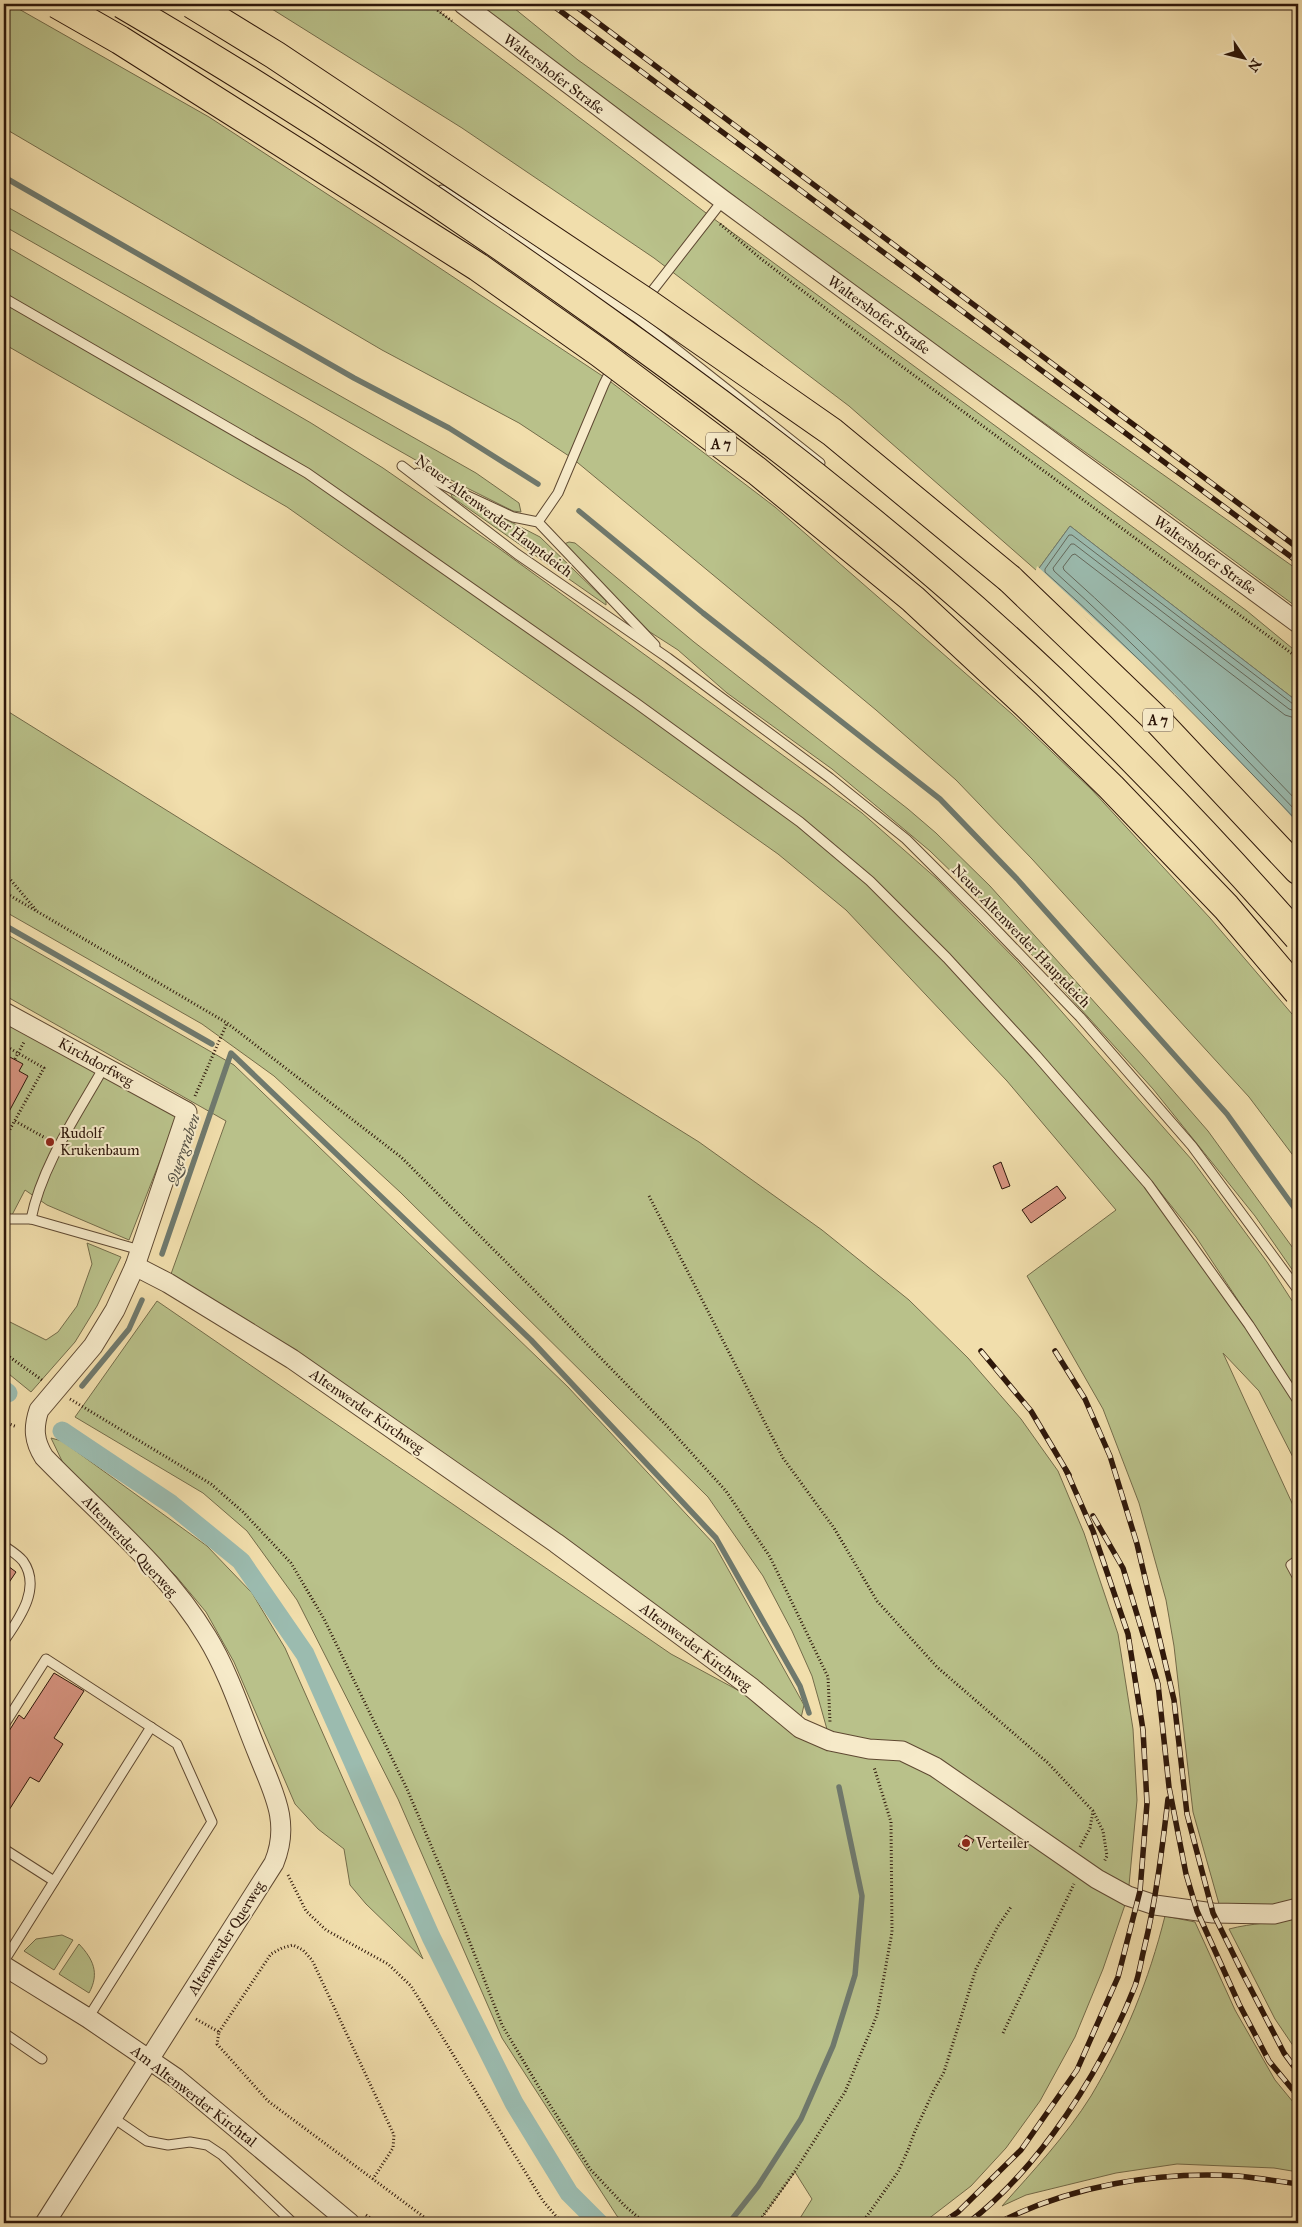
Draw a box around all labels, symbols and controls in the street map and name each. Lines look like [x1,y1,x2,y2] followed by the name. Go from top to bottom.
[500,30,608,118] street label: Waltershofer Straße
[1220,32,1270,82] north arrow
[1244,55,1265,75] text: N
[824,272,934,358] street label: Waltershofer Straße
[706,432,736,456] road number: A 7
[412,451,577,581] street label: Neuer Altenwerder Hauptdeich
[1150,512,1260,598] street label: Waltershofer Straße
[1143,708,1173,732] road number: A 7
[948,861,1095,1012] street label: Neuer Altenwerder Hauptdeich
[55,1034,138,1091] street label: Kirchdorfweg
[162,1111,204,1188] water label: Quergraben
[60,1124,140,1159] place label: Rudolf Krukenbaum
[44,1136,56,1148] marker: Rudolf Krukenbaum
[306,1364,428,1458] street label: Altenwerder Kirchweg
[78,1491,182,1601] street label: Altenwerder Querweg
[636,1598,756,1696] street label: Altenwerder Kirchweg
[975,1834,1029,1852] place label: Verteiler
[960,1837,972,1849] marker: Verteiler
[183,1877,269,1999] street label: Altenwerder Querweg
[127,2041,261,2151] street label: Am Altenwerder Kirchtal

